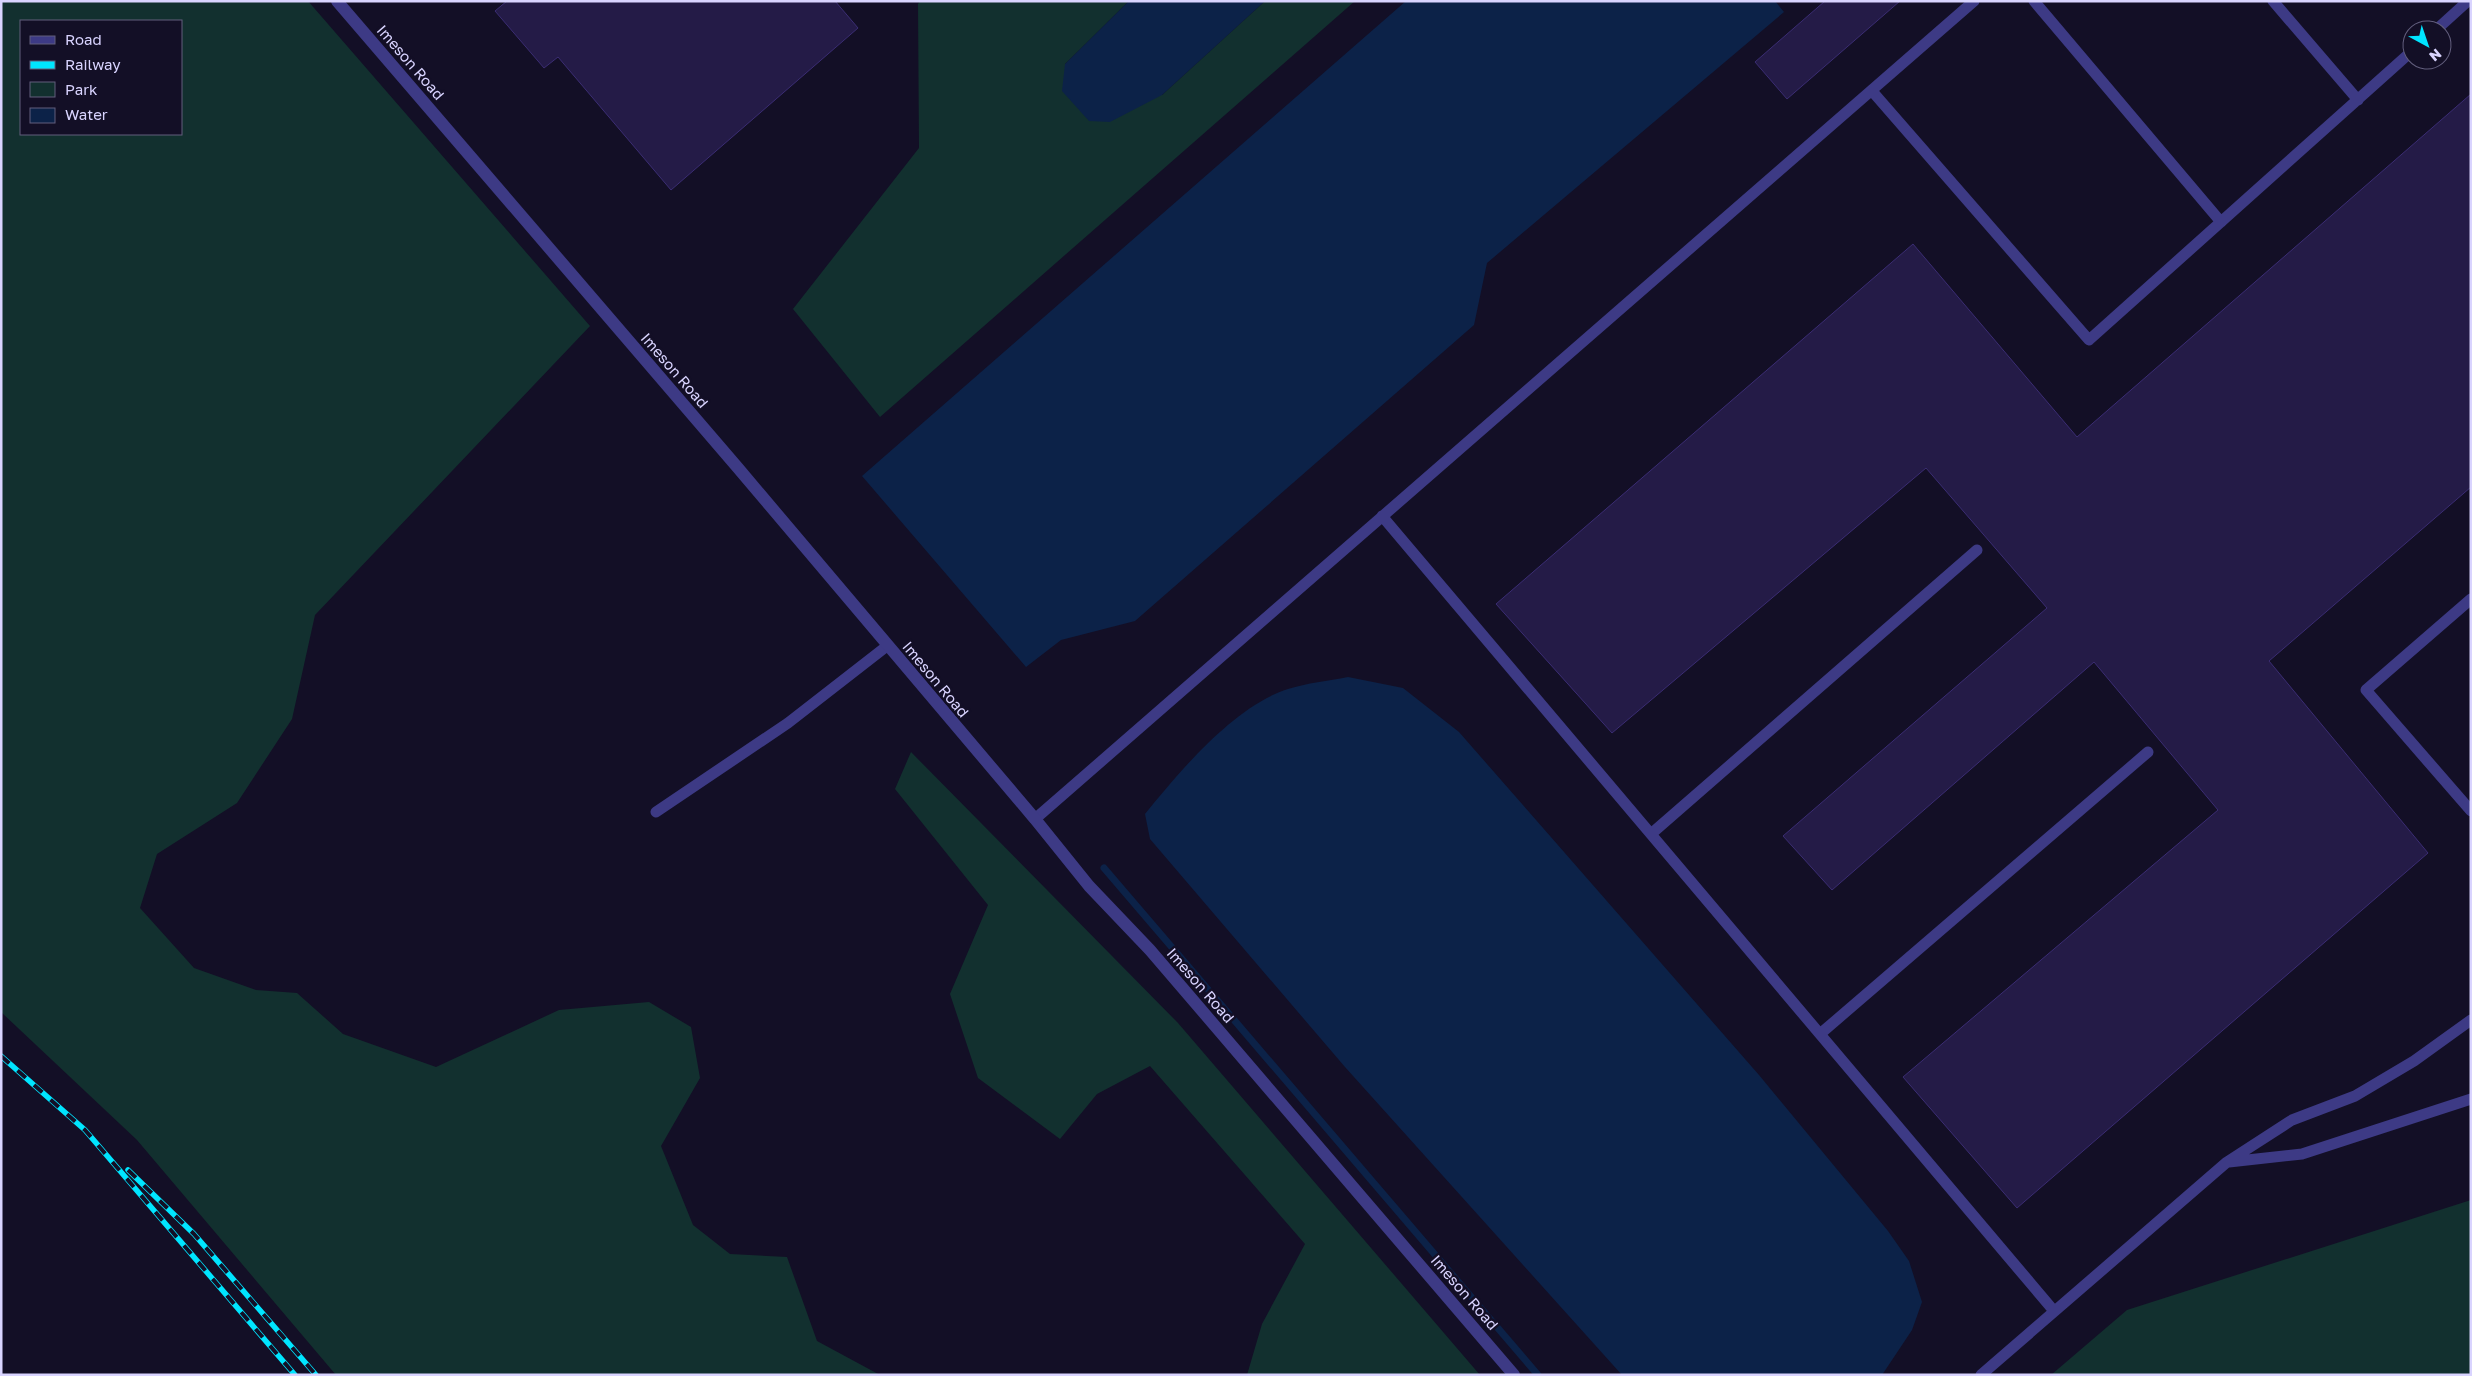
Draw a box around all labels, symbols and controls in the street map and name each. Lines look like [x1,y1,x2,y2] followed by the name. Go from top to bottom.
[20,20,182,135] legend
[2402,20,2452,70] north arrow
[374,21,448,103] street label: Imeson Road
[65,30,102,48] text: Road
[2426,45,2445,65] text: N
[65,55,121,73] text: Railway
[65,80,98,98] text: Park
[65,105,108,123] text: Water
[638,329,712,411] street label: Imeson Road
[899,637,973,721] street label: Imeson Road
[1164,944,1238,1026] street label: Imeson Road
[1428,1251,1502,1333] street label: Imeson Road

